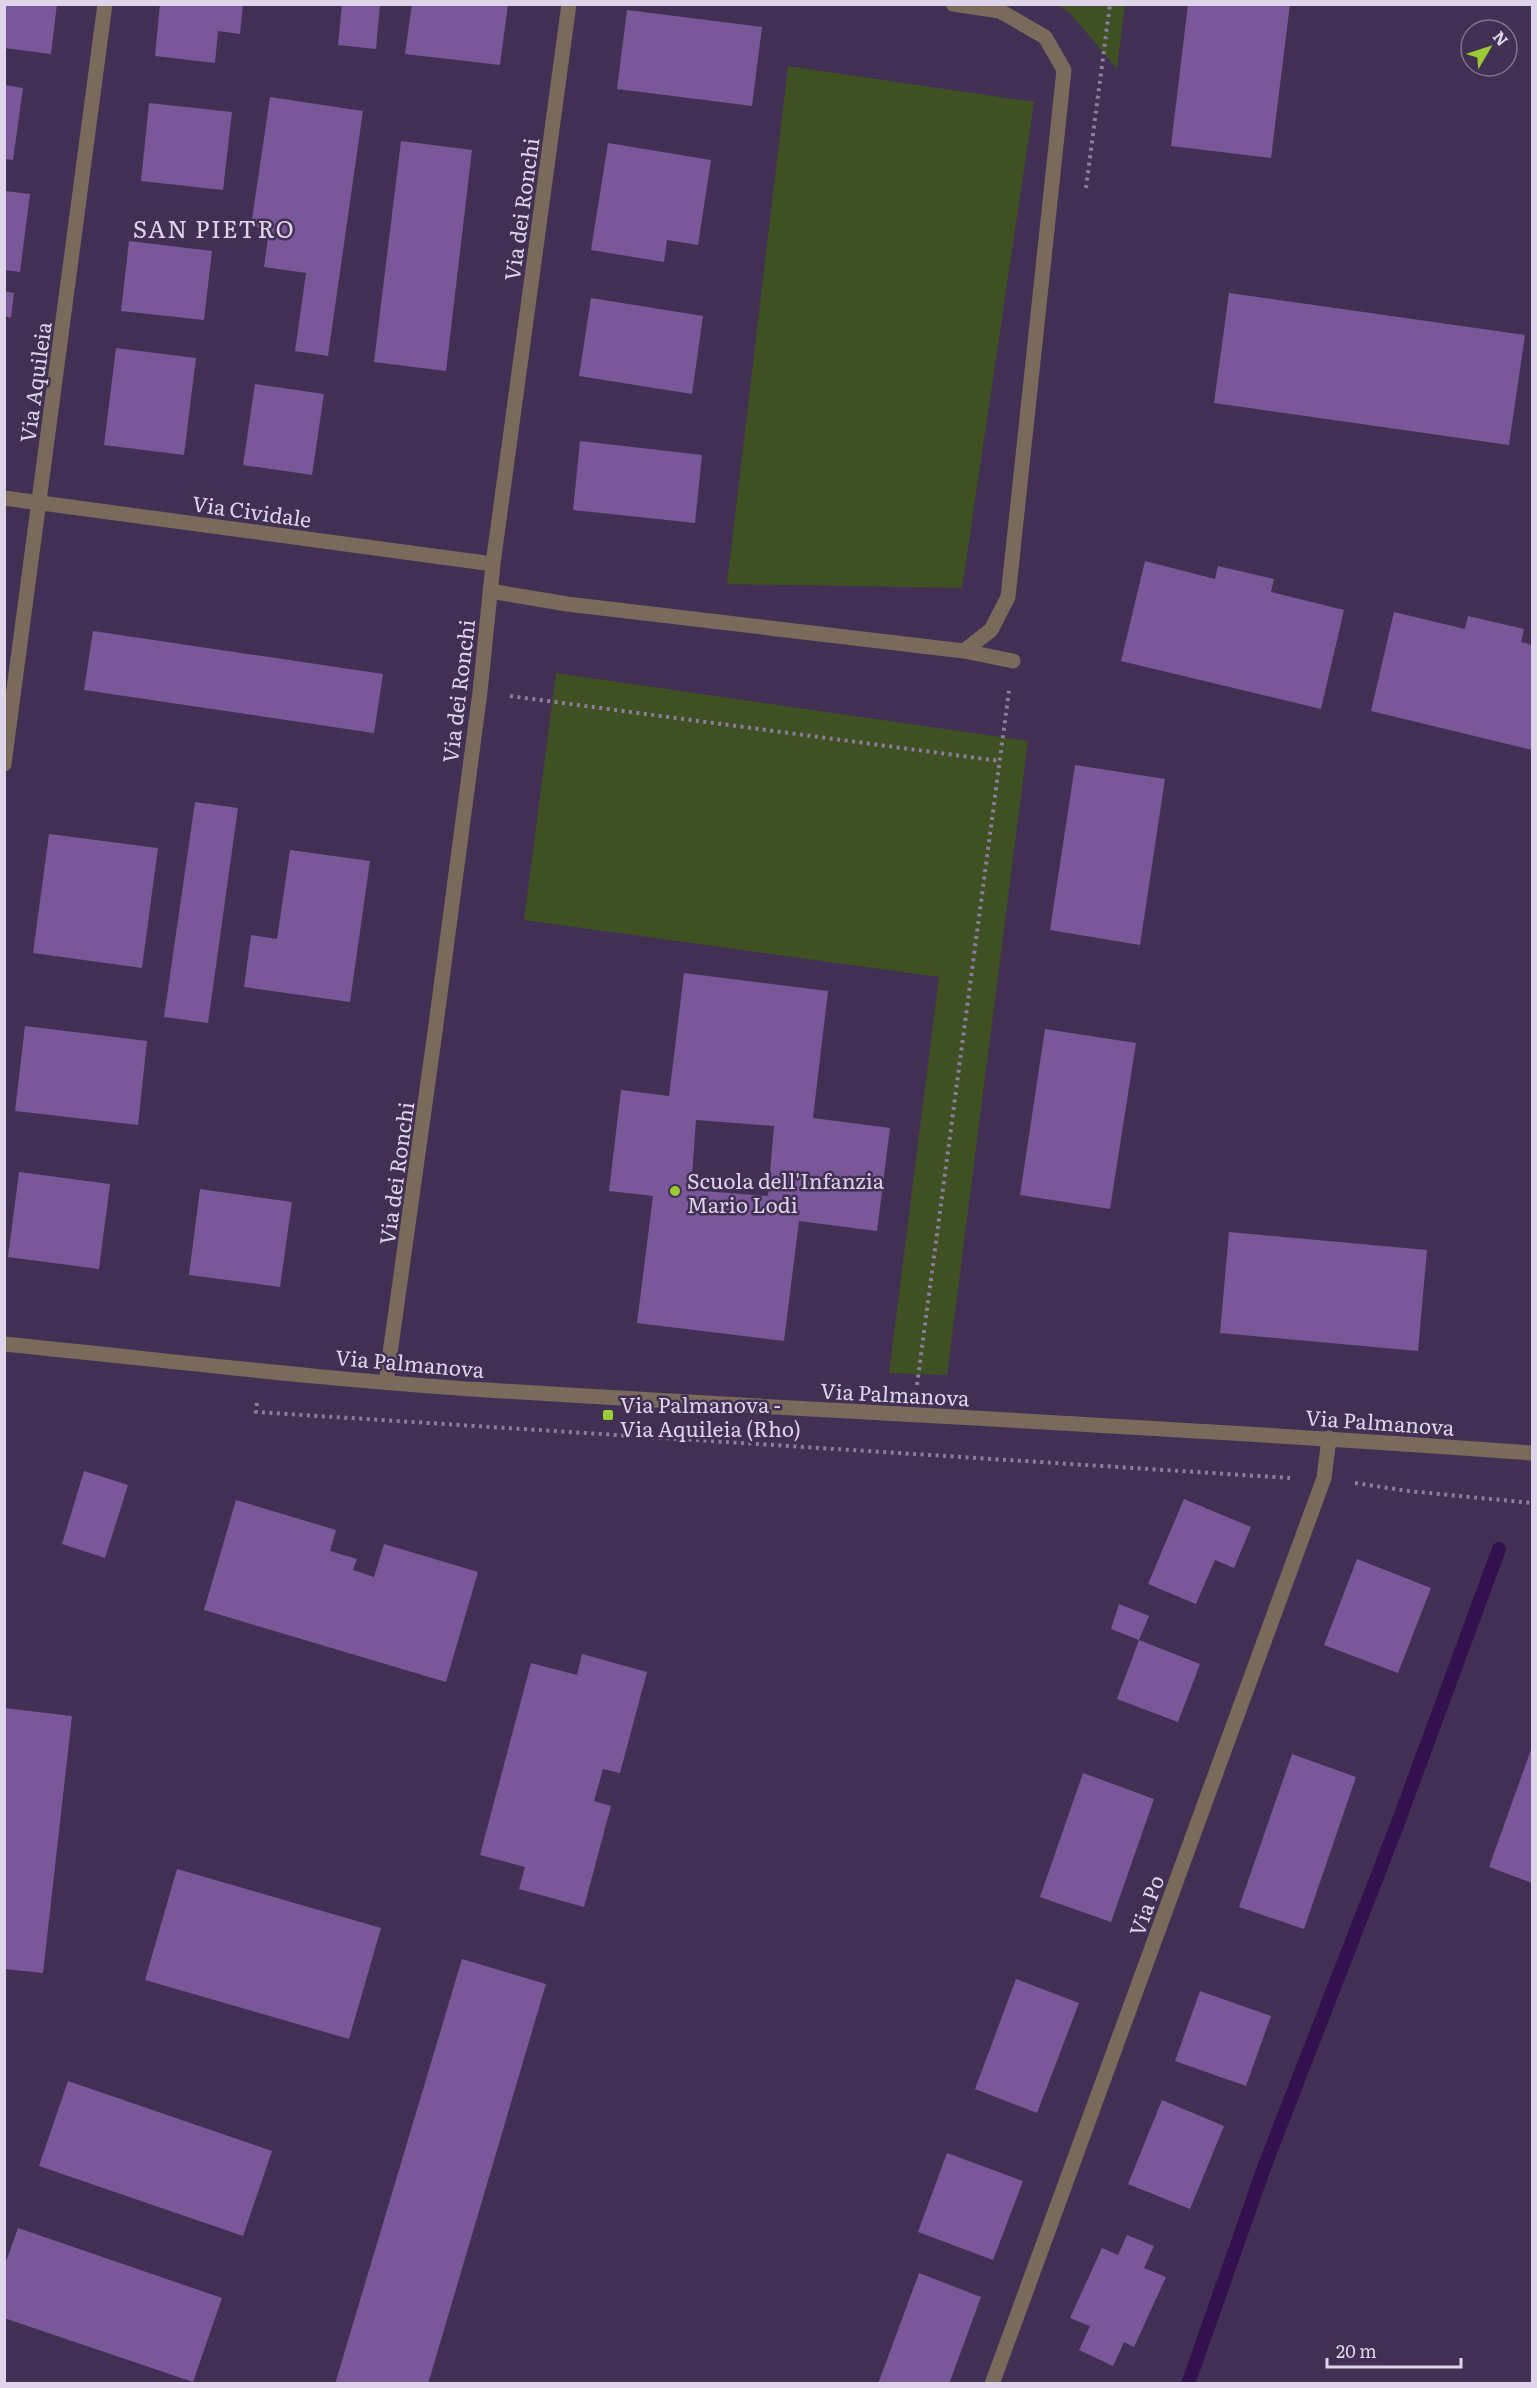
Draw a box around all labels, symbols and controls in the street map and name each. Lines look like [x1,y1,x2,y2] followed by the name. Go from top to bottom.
[1459,18,1519,78] north arrow
[1488,25,1515,51] text: N
[495,135,545,283] street label: Via dei Ronchi
[133,210,295,245] district label: SAN PIETRO
[10,319,58,444] street label: Via Aquileia
[190,486,314,534] street label: Via Cividale
[433,618,481,764] street label: Via dei Ronchi
[370,1099,420,1247] street label: Via dei Ronchi
[687,1164,885,1219] place label: Scuola dell'Infanzia Mario Lodi
[668,1184,682,1198] marker: Scuola dell'Infanzia Mario Lodi
[334,1340,486,1384] street label: Via Palmanova
[820,1374,971,1412] street label: Via Palmanova
[620,1388,801,1443] place label: Via Palmanova - Via Aquileia (Rho)
[1304,1400,1456,1442] street label: Via Palmanova
[601,1408,615,1422] marker: Via Palmanova - Via Aquileia (Rho)
[1120,1870,1170,1940] street label: Via Po
[1327,2331,1460,2369] scale bar
[1336,2337,1377,2364] text: 20 m

